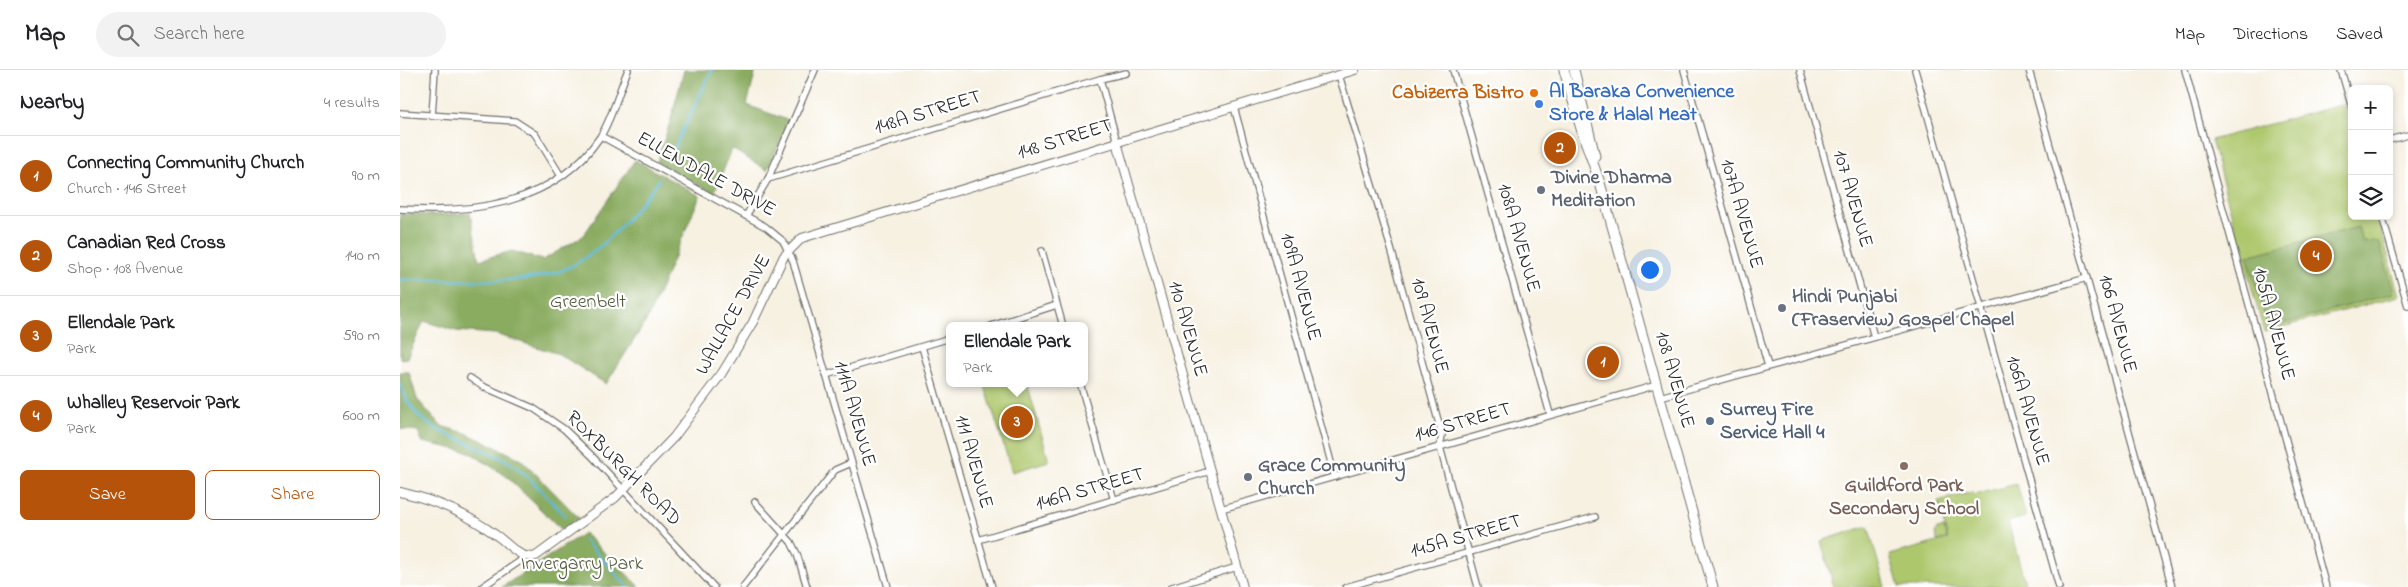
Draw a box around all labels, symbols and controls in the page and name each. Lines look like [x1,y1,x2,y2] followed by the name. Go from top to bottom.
[96,12,446,57] search box
[25,17,66,52] text: Map
[114,21,142,49] icon: search
[154,21,245,48] text: Search here
[2175,22,2205,48] text: Map
[2233,22,2308,48] text: Directions
[2336,22,2383,48] text: Saved
[1549,78,1735,130] place label: Al Baraka Convenience Store & Halal Meat
[1392,79,1524,108] place label: Cabizerra Bistro
[871,83,985,143] street label: 148A STREET
[2348,85,2393,220] map controls
[2348,85,2393,130] button: +
[1528,87,1540,99] marker: Cabizerra Bistro
[20,88,84,118] text: Nearby
[324,91,380,115] text: 4 results
[1533,98,1545,110] marker: Al Baraka Convenience Store & Halal Meat
[1014,112,1116,168] street label: 148 STREET
[631,125,781,225] street label: ELLENDALE DRIVE
[1544,129,1576,167] pin: 2
[2348,130,2393,175] button: −
[1824,147,1880,251] street label: 107 AVENUE
[67,150,304,177] text: Connecting Community Church
[1712,156,1770,272] street label: 107A AVENUE
[33,164,39,188] text: 1
[352,164,380,188] text: 90 m
[1550,164,1672,216] place label: Divine Dharma Meditation
[2348,175,2393,220] button: layers
[67,177,187,201] text: Church · 146 Street
[1489,180,1547,296] street label: 108A AVENUE
[1535,184,1547,196] marker: Divine Dharma Meditation
[67,230,226,257] text: Canadian Red Cross
[1272,230,1328,344] street label: 109A AVENUE
[2300,237,2332,275] pin: 4
[32,244,40,268] text: 2
[345,244,380,268] text: 140 m
[689,249,779,381] street label: WALLACE DRIVE
[67,257,183,281] text: Shop · 108 Avenue
[1637,257,1663,283] your location
[2244,264,2302,384] street label: 105A AVENUE
[2090,272,2144,376] street label: 106 AVENUE
[1402,275,1456,377] street label: 109 AVENUE
[1159,278,1215,380] street label: 110 AVENUE
[1792,283,2014,335] place label: Hindi Punjabi (Fraserview) Gospel Chapel
[550,288,626,317] park label: Greenbelt
[1776,302,1788,314] marker: Hindi Punjabi (Fraserview) Gospel Chapel
[67,310,175,337] text: Ellendale Park
[946,322,1088,387] popup
[33,324,39,348] text: 3
[343,324,380,348] text: 590 m
[1646,328,1702,432] street label: 108 AVENUE
[963,329,1071,356] text: Ellendale Park
[67,337,96,361] text: Park
[1587,343,1619,381] pin: 1
[1997,353,2057,469] street label: 106A AVENUE
[963,356,992,380] text: Park
[825,358,883,470] street label: 111A AVENUE
[67,390,240,417] text: Whalley Reservoir Park
[1411,395,1515,451] street label: 146 STREET
[1720,396,1825,448] place label: Surrey Fire Service Hall 4
[1001,403,1033,441] pin: 3
[33,404,39,428] text: 4
[343,404,380,428] text: 600 m
[559,405,687,533] street label: ROXBURGH ROAD
[946,412,1000,512] street label: 111 AVENUE
[1704,415,1716,427] marker: Surrey Fire Service Hall 4
[67,417,96,441] text: Park
[1258,452,1405,504] place label: Grace Community Church
[1898,460,1910,472] marker: Guildford Park Secondary School
[1032,461,1148,519] street label: 146A STREET
[20,470,195,520] button: Save
[205,470,380,520] button: Share
[1242,471,1254,483] marker: Grace Community Church
[1829,472,1979,525] place label: Guildford Park Secondary School
[1407,507,1525,567] street label: 145A STREET
[521,550,643,580] park label: Invergarry Park

